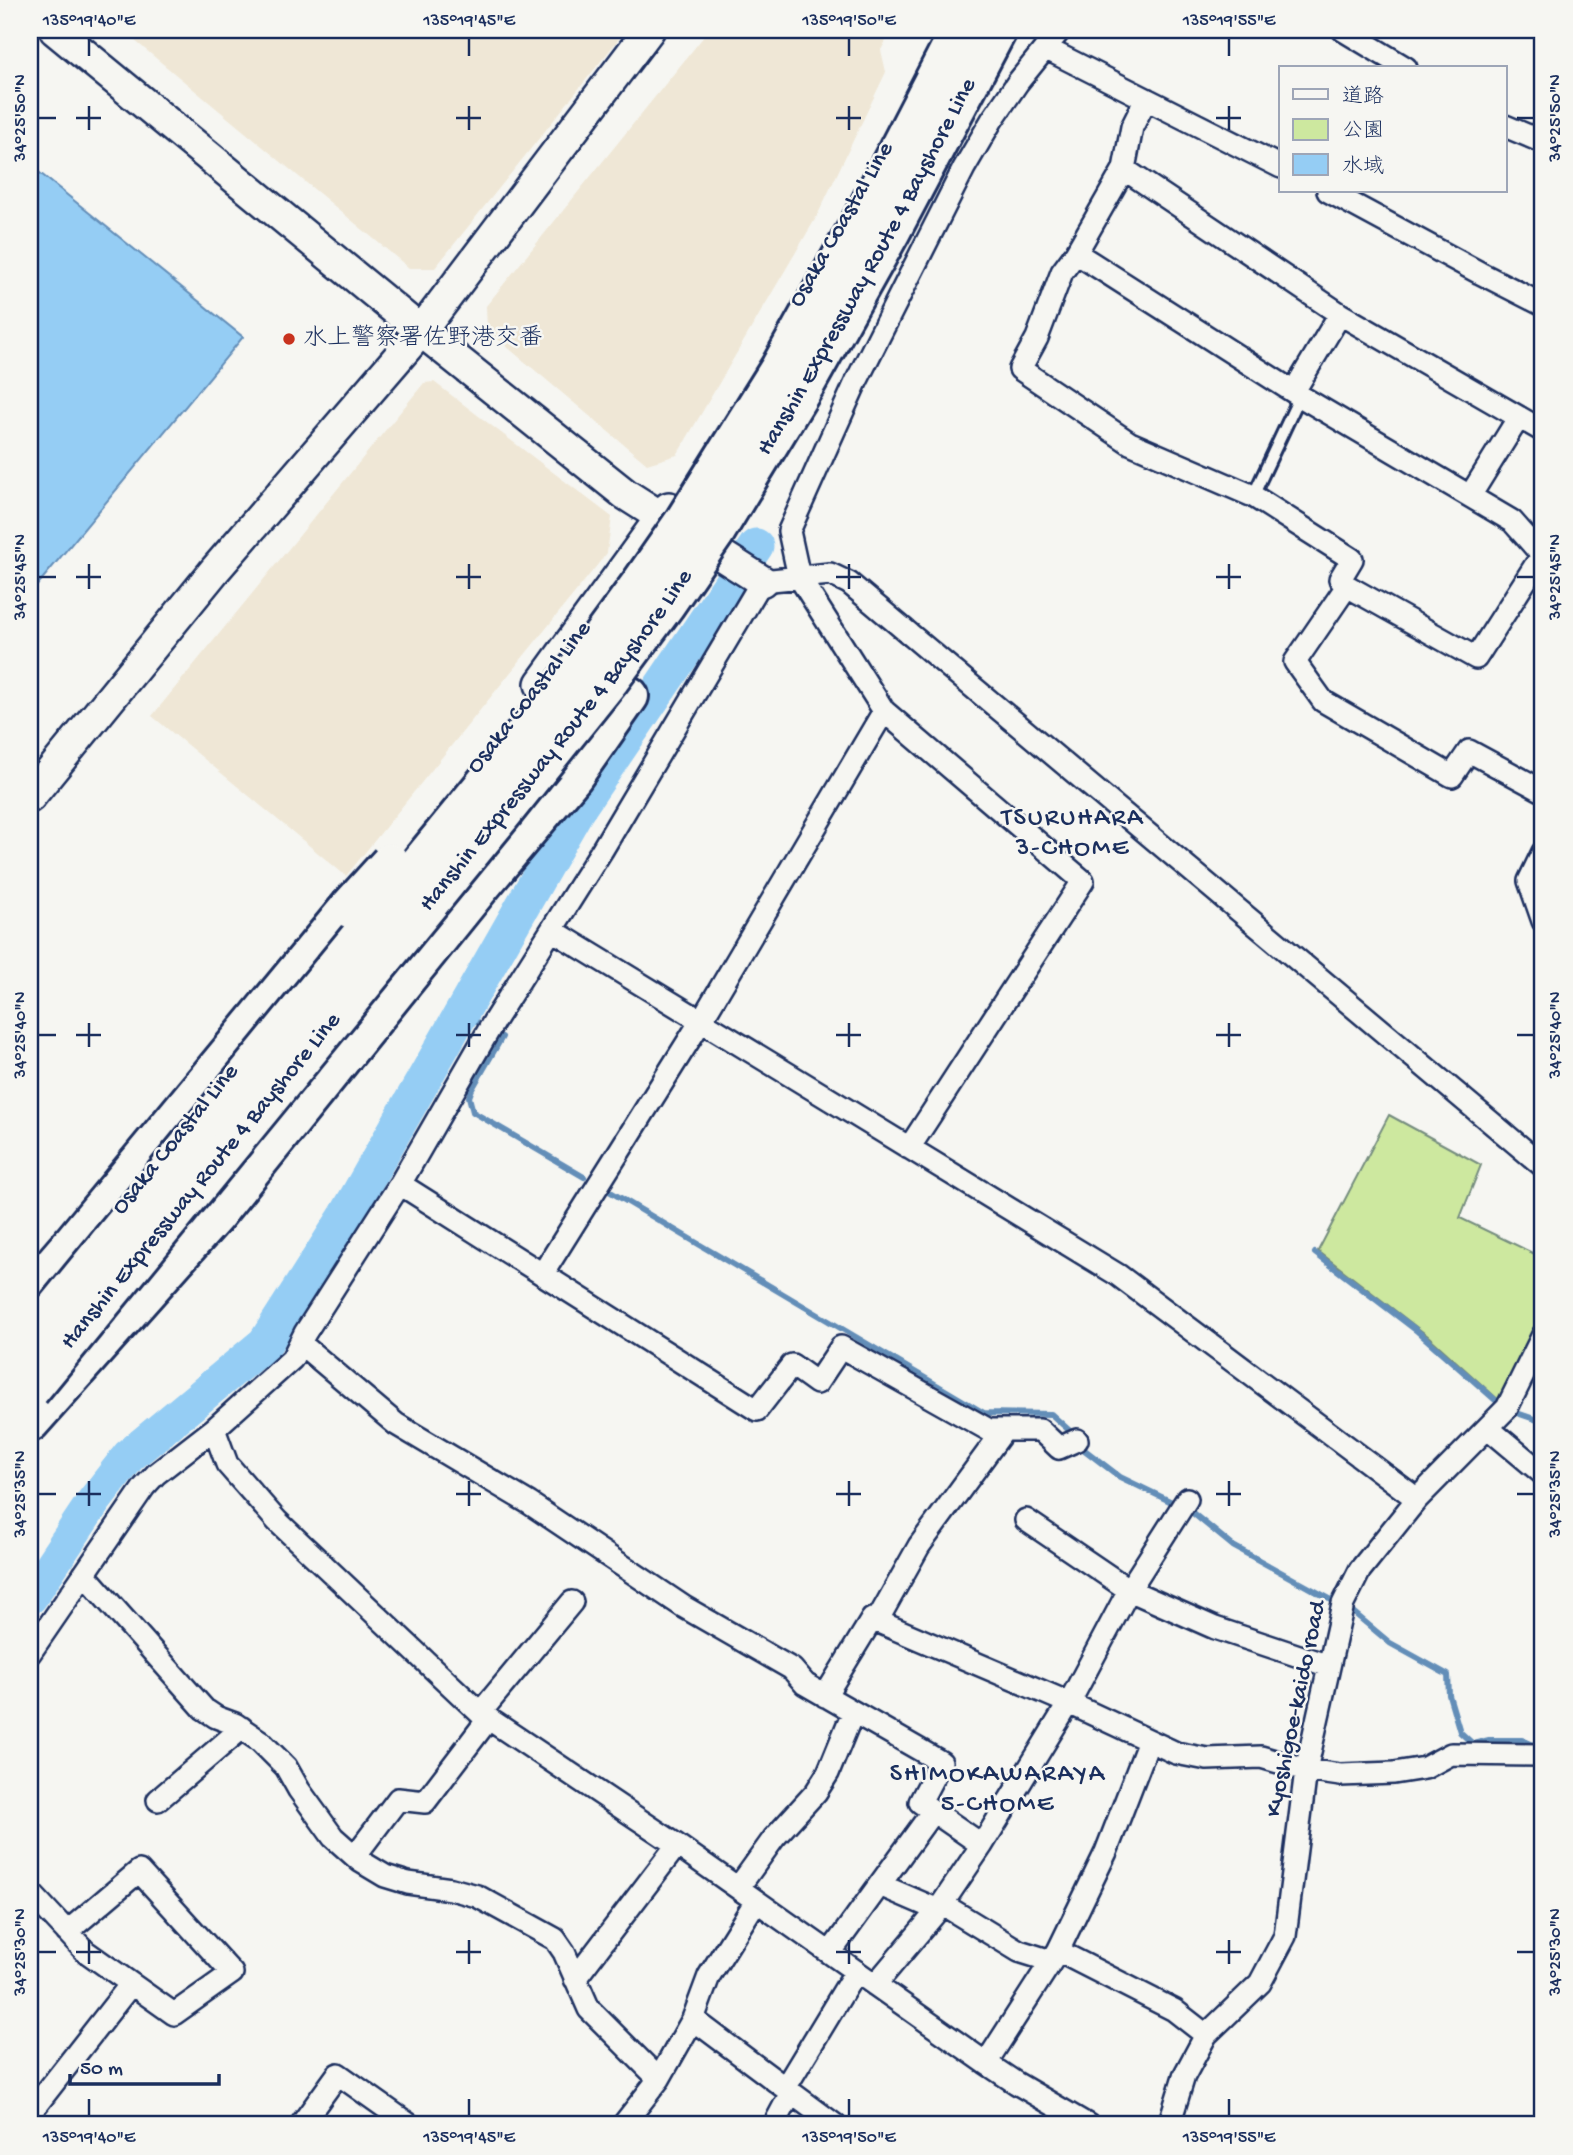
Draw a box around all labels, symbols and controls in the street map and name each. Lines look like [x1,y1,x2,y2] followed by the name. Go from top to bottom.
[42,11,136,32] text: 135°19'40"E
[422,11,516,32] text: 135°19'45"E
[801,11,896,32] text: 135°19'50"E
[1182,11,1276,32] text: 135°19'55"E
[1279,66,1506,192] legend
[751,73,984,461] street label: Hanshin Expressway Route 4 Bayshore Line
[11,74,32,163] text: 34°25'50"N
[1546,74,1567,163] text: 34°25'50"N
[1342,85,1384,111] text: 道路
[1342,120,1384,145] text: 公園
[783,137,901,313] street label: Osaka Coastal Line
[1342,155,1384,181] text: 水域
[303,324,543,354] place label: 水上警察署佐野港交番
[281,331,297,347] marker: 水上警察署佐野港交番
[11,534,32,621] text: 34°25'45"N
[1546,534,1567,621] text: 34°25'45"N
[413,564,700,918] street label: Hanshin Expressway Route 4 Bayshore Line
[461,615,599,780] street label: Osaka Coastal Line
[1000,804,1144,865] district label: TSURUHARA 3-CHOME
[11,992,32,1079] text: 34°25'40"N
[1546,992,1567,1079] text: 34°25'40"N
[55,1006,348,1356] street label: Hanshin Expressway Route 4 Bayshore Line
[106,1058,246,1221] street label: Osaka Coastal Line
[11,1451,32,1538] text: 34°25'35"N
[1546,1451,1567,1538] text: 34°25'35"N
[1260,1596,1334,1820] street label: Kyoshigoe-kaido road
[890,1760,1106,1821] district label: SHIMOKAWARAYA 5-CHOME
[11,1908,32,1997] text: 34°25'30"N
[1546,1908,1567,1997] text: 34°25'30"N
[70,2043,219,2087] scale bar
[80,2058,123,2083] text: 50 m
[42,2128,136,2149] text: 135°19'40"E
[422,2128,516,2149] text: 135°19'45"E
[801,2128,896,2149] text: 135°19'50"E
[1182,2128,1276,2149] text: 135°19'55"E

